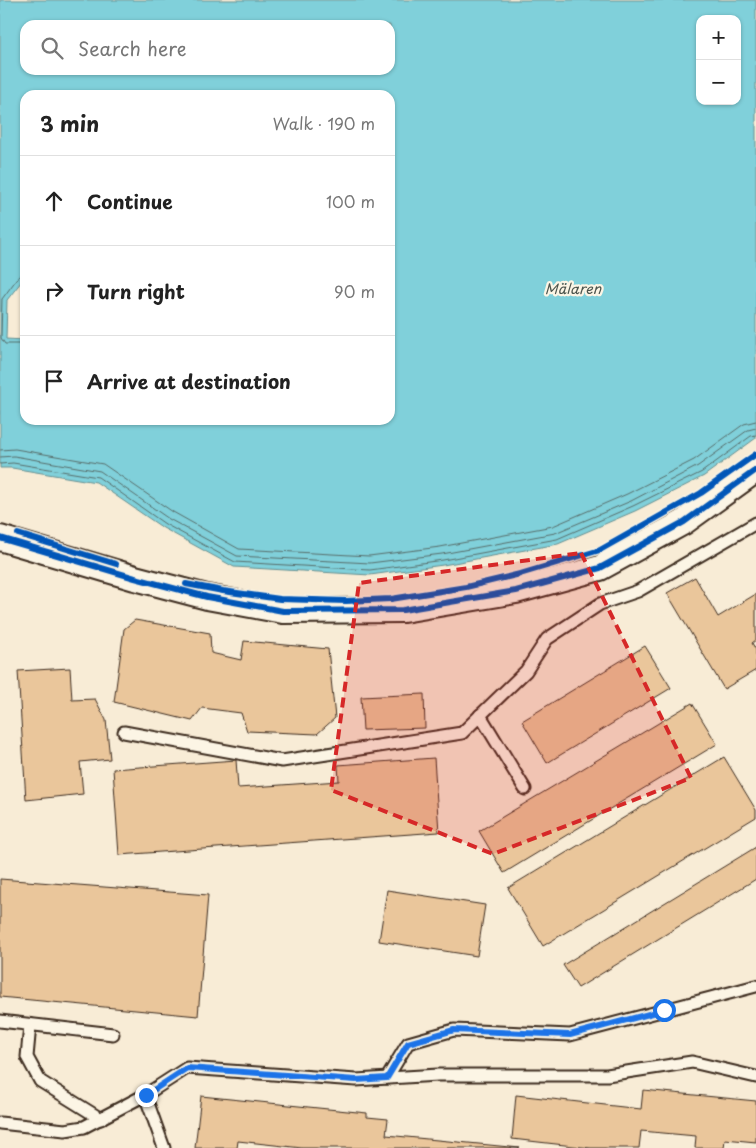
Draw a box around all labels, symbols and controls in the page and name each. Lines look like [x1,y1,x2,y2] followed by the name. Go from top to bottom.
[696,15,741,105] map controls
[696,15,741,60] button: +
[20,20,395,75] search box
[38,34,66,62] icon: search
[78,34,187,62] text: Search here
[696,60,741,105] button: −
[40,107,99,139] text: 3 min
[273,111,375,135] text: Walk · 190 m
[40,187,68,215] icon: ahead
[87,187,173,215] text: Continue
[326,189,375,213] text: 100 m
[40,277,68,305] icon: right
[87,277,185,305] text: Turn right
[545,278,602,299] water label: Mälaren
[334,279,375,303] text: 90 m
[40,367,68,395] icon: arrive
[87,367,291,395] text: Arrive at destination
[653,999,676,1022] route start
[135,1084,158,1107] route end

